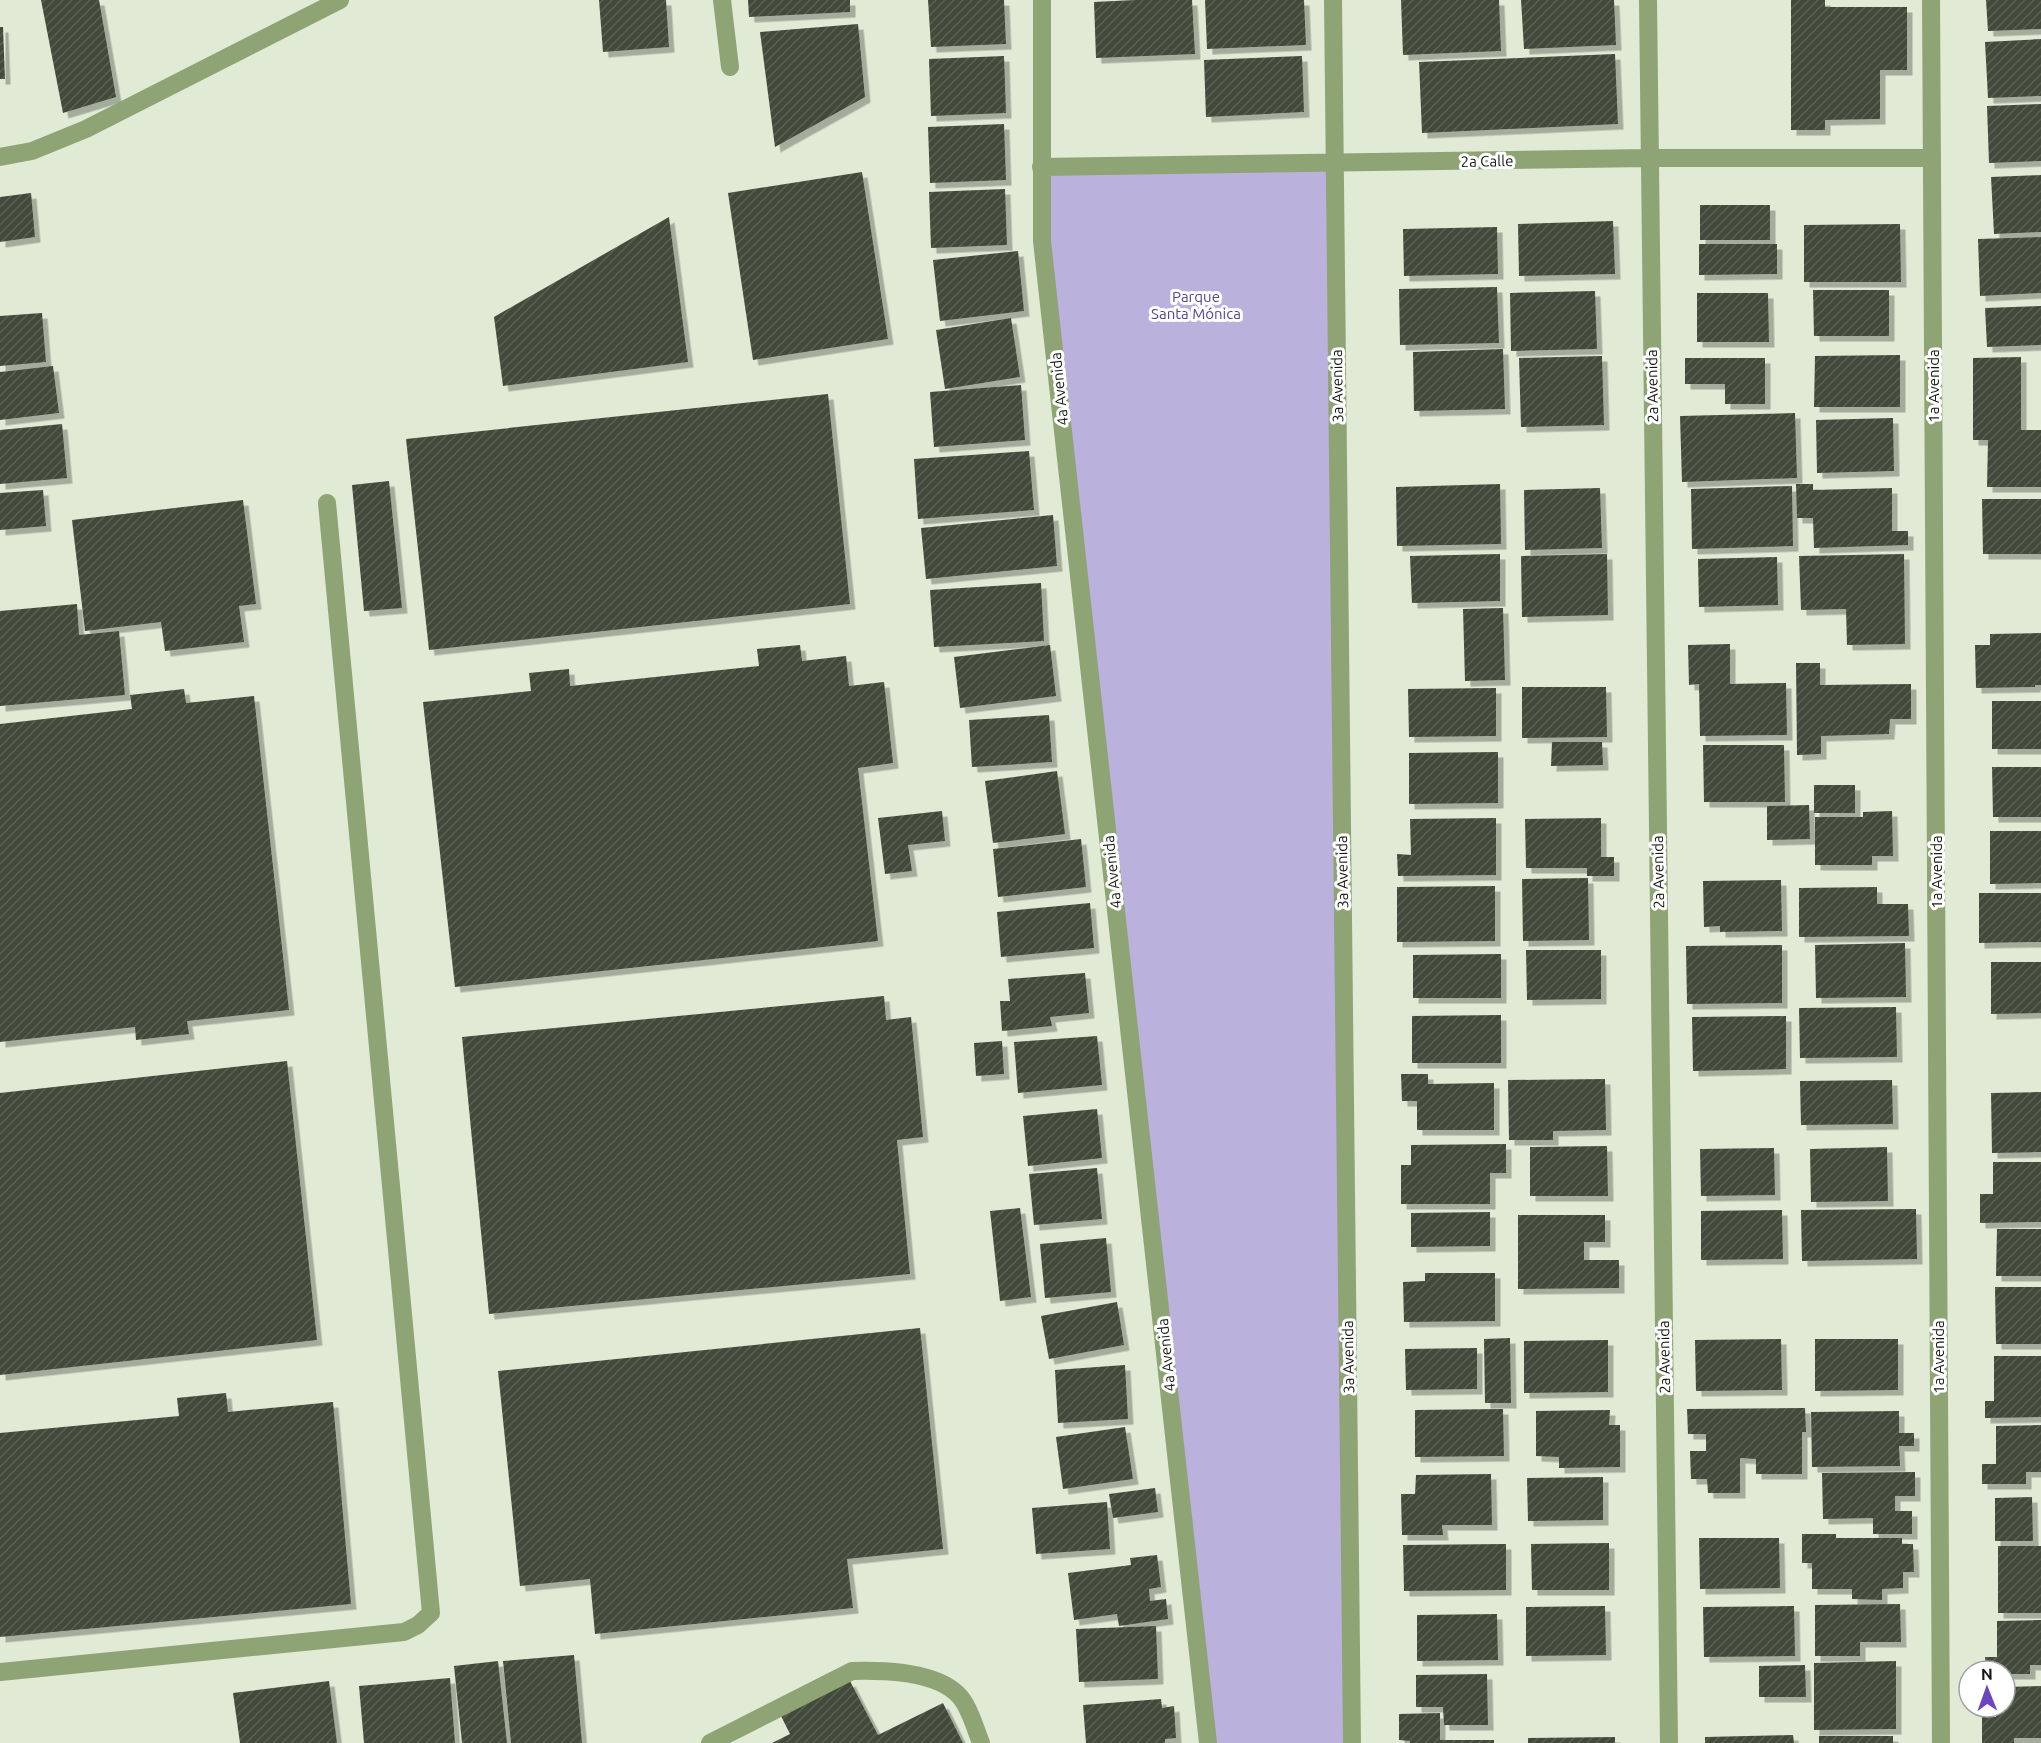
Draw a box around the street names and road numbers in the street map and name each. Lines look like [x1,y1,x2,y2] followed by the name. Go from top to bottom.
[1461,152,1513,170] street label: 2a Calle
[1328,349,1346,423] street label: 3a Avenida
[1643,349,1661,423] street label: 2a Avenida
[1925,349,1942,423] street label: 1a Avenida
[1047,352,1071,426] street label: 4a Avenida
[1100,835,1124,909] street label: 4a Avenida
[1333,835,1351,909] street label: 3a Avenida
[1649,835,1667,909] street label: 2a Avenida
[1928,835,1945,909] street label: 1a Avenida
[1154,1318,1178,1392] street label: 4a Avenida
[1339,1320,1357,1394] street label: 3a Avenida
[1655,1320,1673,1394] street label: 2a Avenida
[1930,1320,1947,1394] street label: 1a Avenida

